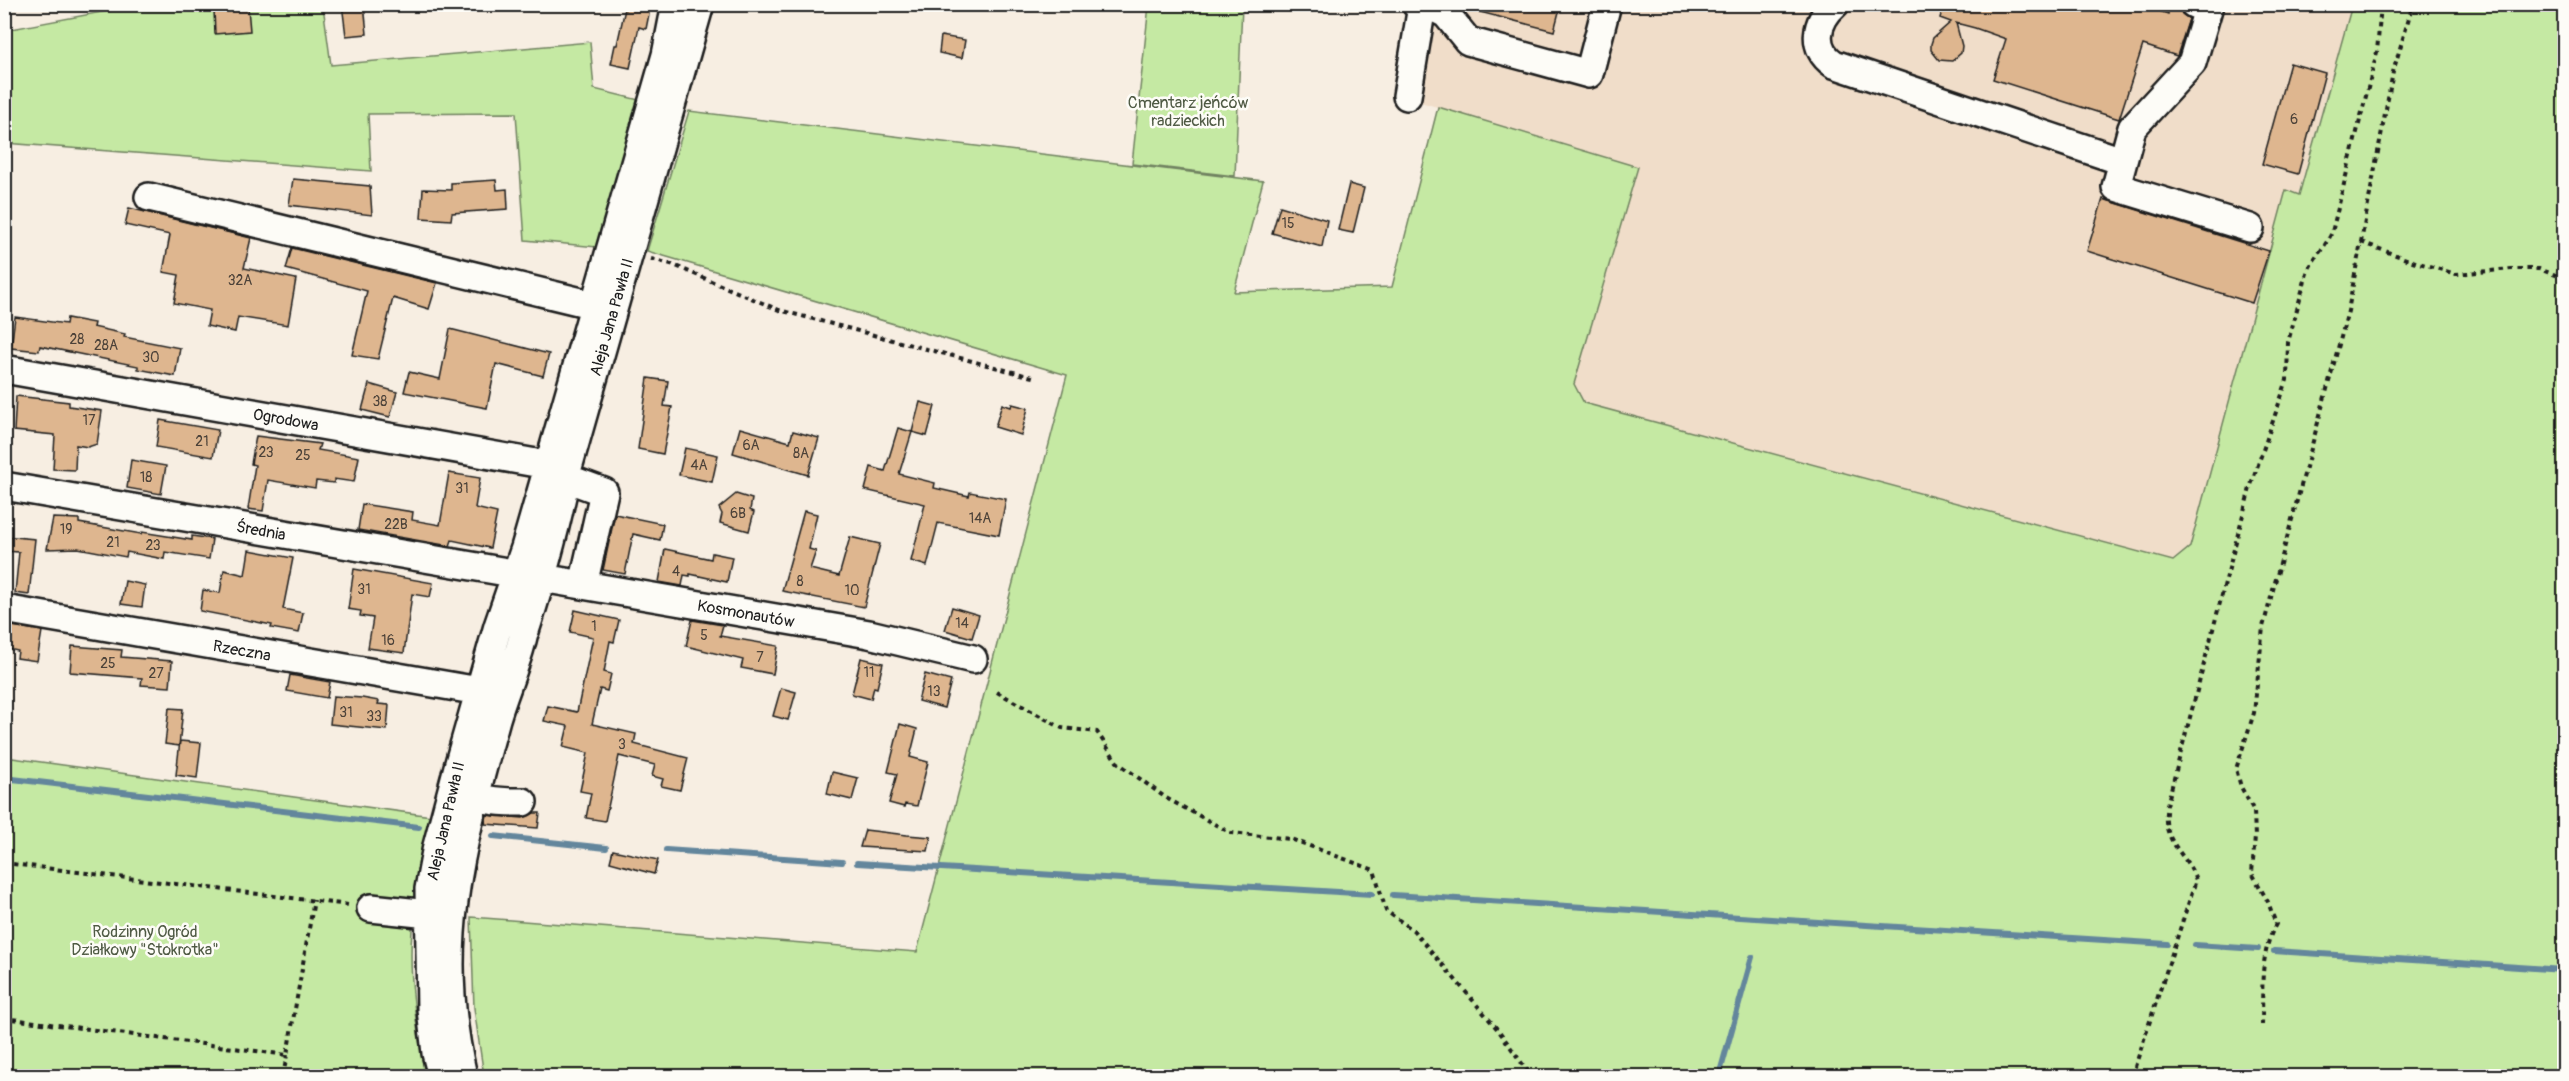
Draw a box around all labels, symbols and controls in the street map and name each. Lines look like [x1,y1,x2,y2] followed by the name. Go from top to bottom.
[1128,93,1248,131] park label: Cmentarz jeńców radzieckich
[2290,111,2298,128] house number: 6
[1281,215,1295,232] house number: 15
[586,256,638,378] street label: Aleja Jana Pawła II
[228,272,252,289] house number: 32A
[70,331,84,348] house number: 28
[94,337,118,354] house number: 28A
[142,349,160,366] house number: 30
[373,393,387,410] house number: 38
[251,404,320,436] street label: Ogrodowa
[83,412,96,429] house number: 17
[195,433,209,450] house number: 21
[742,437,760,454] house number: 6A
[258,444,274,461] house number: 23
[793,445,809,462] house number: 8A
[295,447,311,464] house number: 25
[690,457,708,474] house number: 4A
[140,469,152,486] house number: 18
[455,480,469,497] house number: 31
[730,505,746,522] house number: 6B
[969,510,991,527] house number: 14A
[384,516,408,533] house number: 22B
[235,517,287,545] street label: Średnia
[60,521,72,538] house number: 19
[106,534,120,551] house number: 21
[145,537,161,554] house number: 23
[672,563,680,580] house number: 4
[796,573,804,590] house number: 8
[357,581,371,598] house number: 31
[844,582,860,599] house number: 10
[696,596,796,632] street label: Kosmonautów
[955,615,969,632] house number: 14
[591,618,597,635] house number: 1
[700,627,708,644] house number: 5
[381,632,395,649] house number: 16
[211,636,272,666] street label: Rzeczna
[756,649,764,666] house number: 7
[100,655,116,672] house number: 25
[864,664,874,681] house number: 11
[148,665,164,682] house number: 27
[927,683,941,700] house number: 13
[339,704,353,721] house number: 31
[366,708,382,725] house number: 33
[618,736,626,753] house number: 3
[423,760,469,883] street label: Aleja Jana Pawła II
[71,922,219,960] park label: Rodzinny Ogród Działkowy "Stokrotka"

